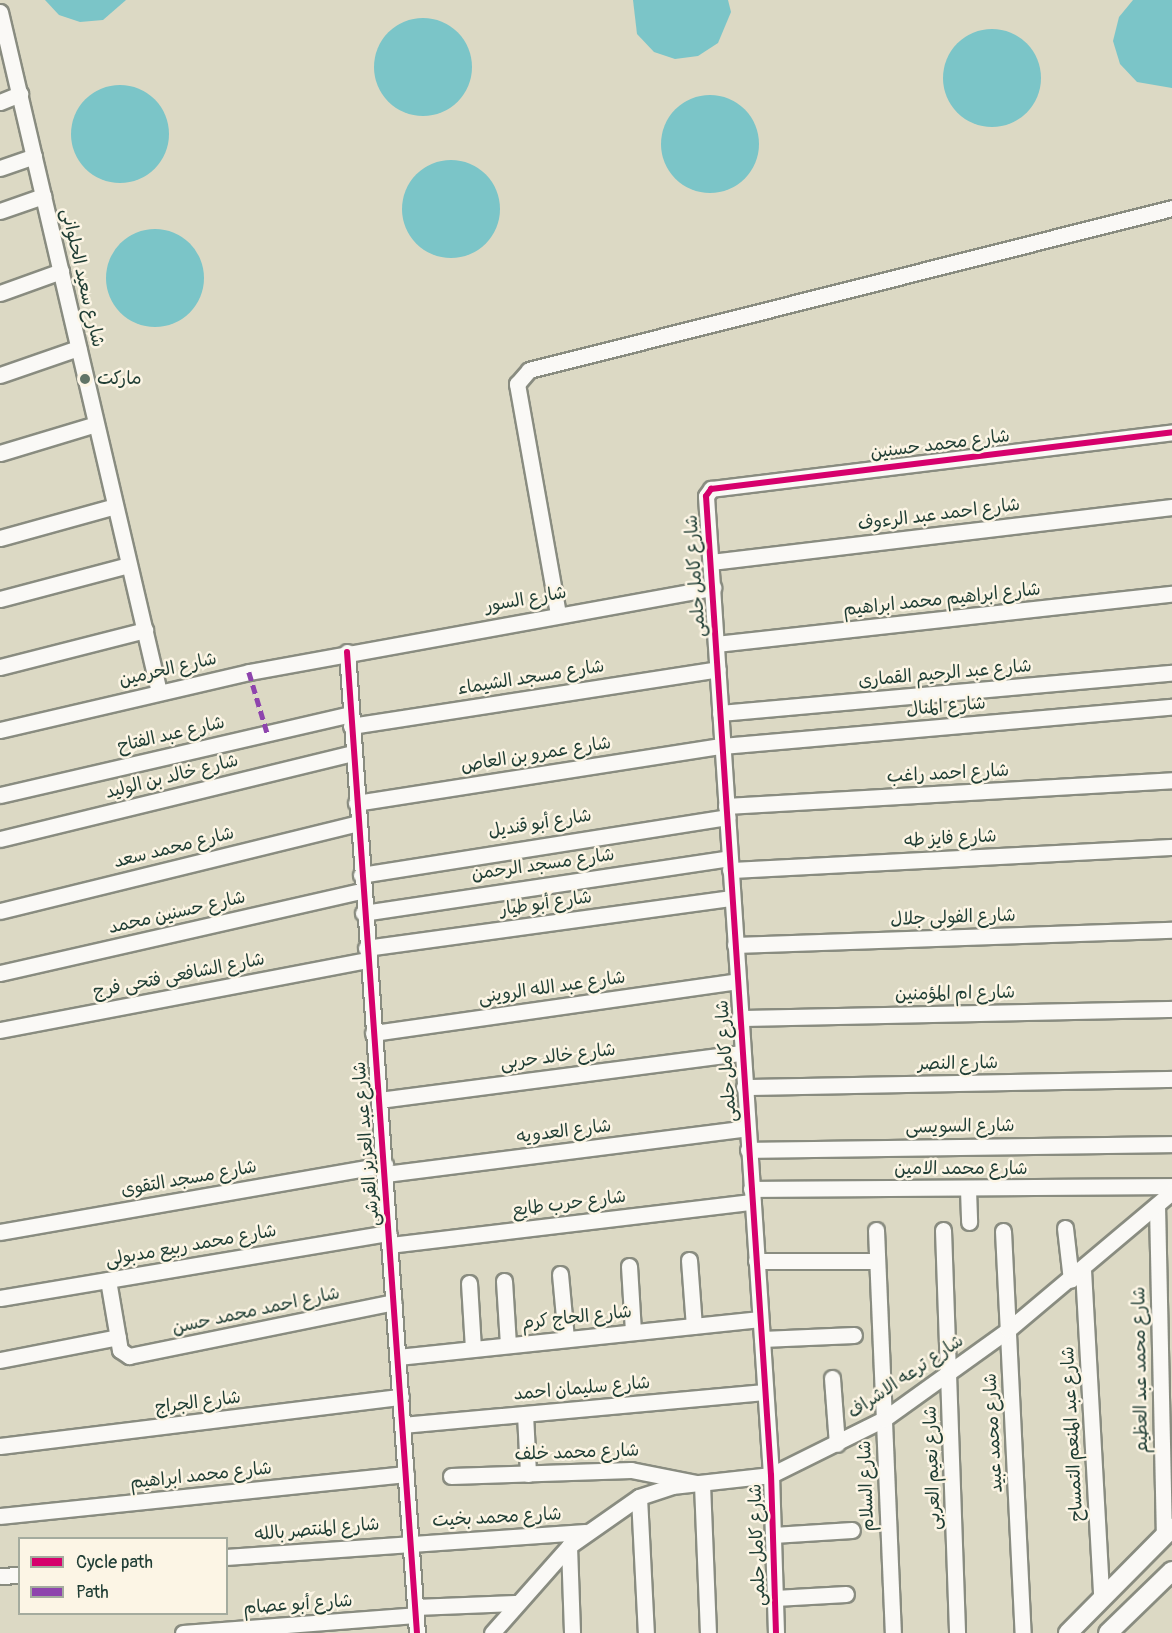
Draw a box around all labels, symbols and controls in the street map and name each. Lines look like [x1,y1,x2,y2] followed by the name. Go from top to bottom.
[56,207,108,349] street label: شارع سعيد الحلوانى
[97,368,142,390] place label: ماركت
[78,372,92,386] marker: ماركت
[869,426,1011,464] street label: شارع محمد حسنين
[857,494,1021,536] street label: شارع احمد عبد الرءوف
[681,514,711,638] street label: شارع كامل حلمى
[842,579,1042,621] street label: شارع ابراهيم محمد ابراهيم
[484,582,568,618] street label: شارع السور
[117,648,219,692] street label: شارع الحرمين
[456,656,606,700] street label: شارع مسجد الشيماء
[857,656,1033,692] street label: شارع عبد الرحيم القمارى
[905,693,987,721] street label: شارع المنال
[115,712,227,758] street label: شارع عبد الفتاح
[459,732,613,778] street label: شارع عمرو بن العاص
[103,750,241,804] street label: شارع خالد بن الوليد
[886,760,1010,788] street label: شارع احمد راغب
[487,805,593,843] street label: شارع أبو قنديل
[112,823,236,873] street label: شارع محمد سعد
[903,826,997,852] street label: شارع فايز طه
[470,844,616,886] street label: شارع مسجد الرحمن
[106,887,248,939] street label: شارع حسنين محمد
[498,887,594,921] street label: شارع أبو طيار
[890,905,1016,931] street label: شارع الفولى جلال
[91,949,267,1003] street label: شارع الشافعى فتحى فرج
[477,967,627,1009] street label: شارع عبد الله الروينى
[895,982,1015,1006] street label: شارع ام المؤمنين
[712,999,742,1123] street label: شارع كامل حلمى
[499,1039,617,1075] street label: شارع خالد حربى
[918,1053,998,1075] street label: شارع النصر
[349,1061,385,1227] street label: شارع عبد العزيز القرشى
[515,1115,613,1149] street label: شارع العدويه
[905,1115,1015,1139] street label: شارع السويسى
[119,1156,259,1202] street label: شارع مسجد التقوى
[894,1158,1028,1180] street label: شارع محمد الامين
[511,1186,627,1222] street label: شارع حرب طايع
[104,1220,278,1272] street label: شارع محمد ربيع مدبولى
[170,1283,342,1339] street label: شارع احمد محمد حسن
[1129,1286,1153,1454] street label: شارع محمد عبد العظيم
[521,1301,633,1335] street label: شارع الحاج كرم
[844,1330,968,1424] street label: شارع ترعه الاشراف
[1058,1346,1088,1522] street label: شارع عبد المنعم التمساح
[513,1372,651,1406] street label: شارع سليمان احمد
[980,1373,1008,1493] street label: شارع محمد عبيد
[154,1387,242,1419] street label: شارع الجراج
[920,1405,946,1531] street label: شارع نعيم العربى
[514,1440,640,1466] street label: شارع محمد خلف
[855,1440,879,1532] street label: شارع السلام
[129,1458,273,1494] street label: شارع محمد ابراهيم
[745,1483,771,1607] street label: شارع كامل حلمى
[432,1504,562,1532] street label: شارع محمد بخيت
[254,1514,380,1546] street label: شارع المنتصر بالله
[18,1537,228,1615] legend
[76,1551,153,1574] text: Cycle path
[76,1581,109,1604] text: Path
[243,1590,353,1620] street label: شارع أبو عصام

